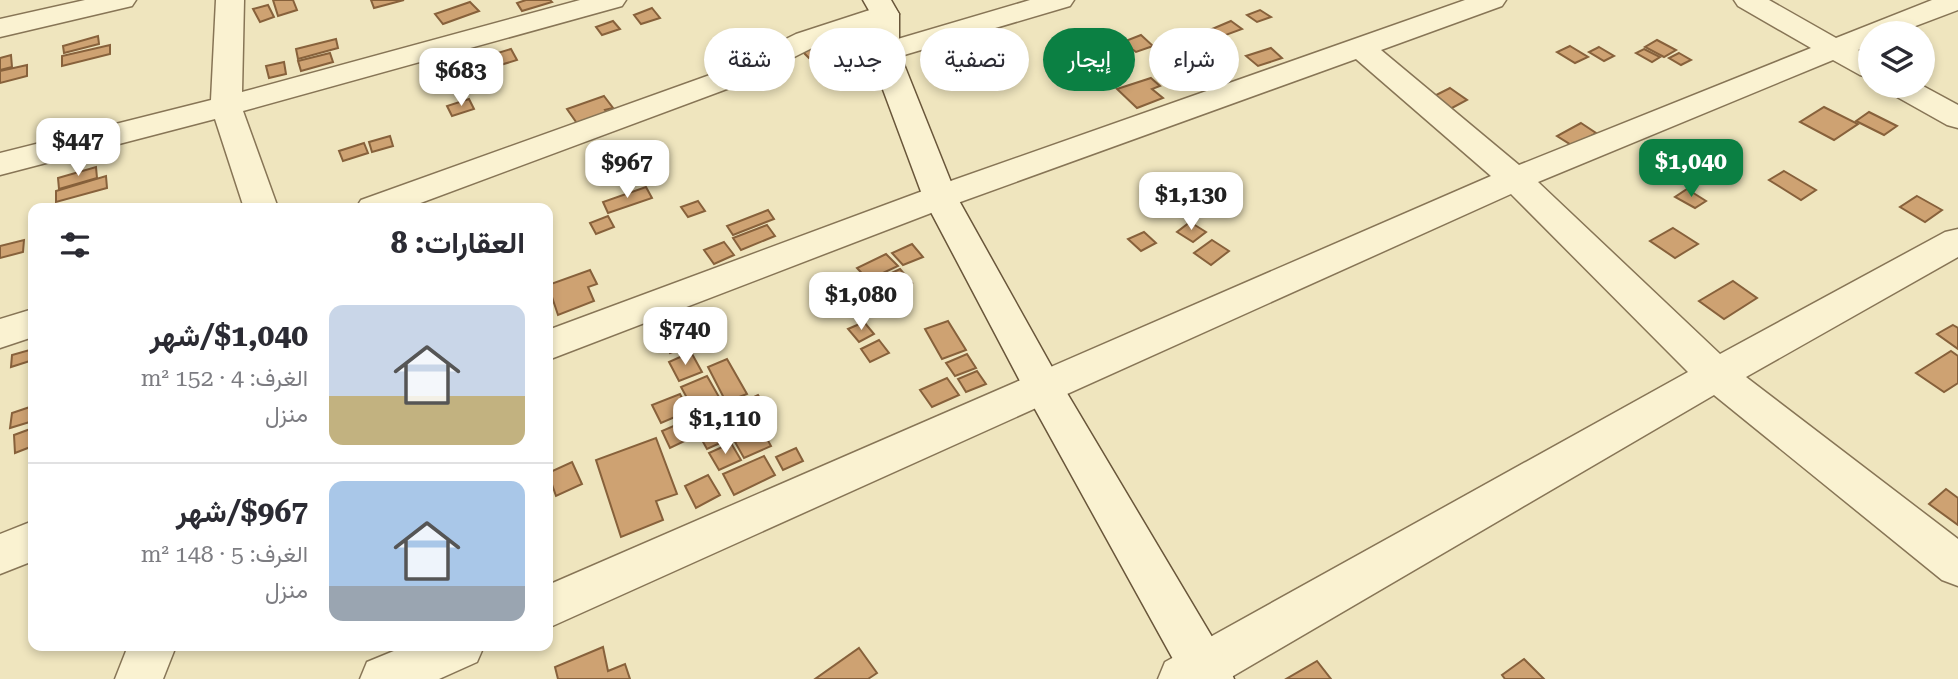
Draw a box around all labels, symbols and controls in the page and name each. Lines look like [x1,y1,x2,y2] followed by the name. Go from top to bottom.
[1858,21,1935,98] map controls
[1858,21,1935,98] button: layers
[704,28,795,91] chip: شقة
[809,28,906,91] chip: جديد
[920,28,1029,91] chip: تصفية
[1043,28,1135,91] chip: إيجار
[1149,28,1239,91] chip: شراء
[420,48,502,108] pin: $683
[435,57,487,84] text: $683
[37,118,119,178] pin: $447
[52,127,104,154] text: $447
[586,140,668,200] pin: $967
[1634,140,1748,199] pin: $1,040
[1655,148,1727,175] text: $1,040
[601,149,653,176] text: $967
[1134,173,1248,232] pin: $1,130
[1155,181,1227,208] text: $1,130
[391,225,525,260] text: العقارات: 8
[56,226,94,264] icon: filters
[804,272,918,332] pin: $1,080
[825,281,897,308] text: $1,080
[644,308,726,367] pin: $740
[659,316,711,343] text: $740
[150,318,308,353] text: $1,040/شهر
[385,333,469,417] icon: home
[141,365,308,392] text: الغرف: 4 · 152 m²
[668,396,782,456] pin: $1,110
[265,401,308,428] text: منزل
[689,405,761,432] text: $1,110
[176,494,308,529] text: $967/شهر
[385,509,469,593] icon: home
[141,541,308,568] text: الغرف: 5 · 148 m²
[265,577,308,604] text: منزل

